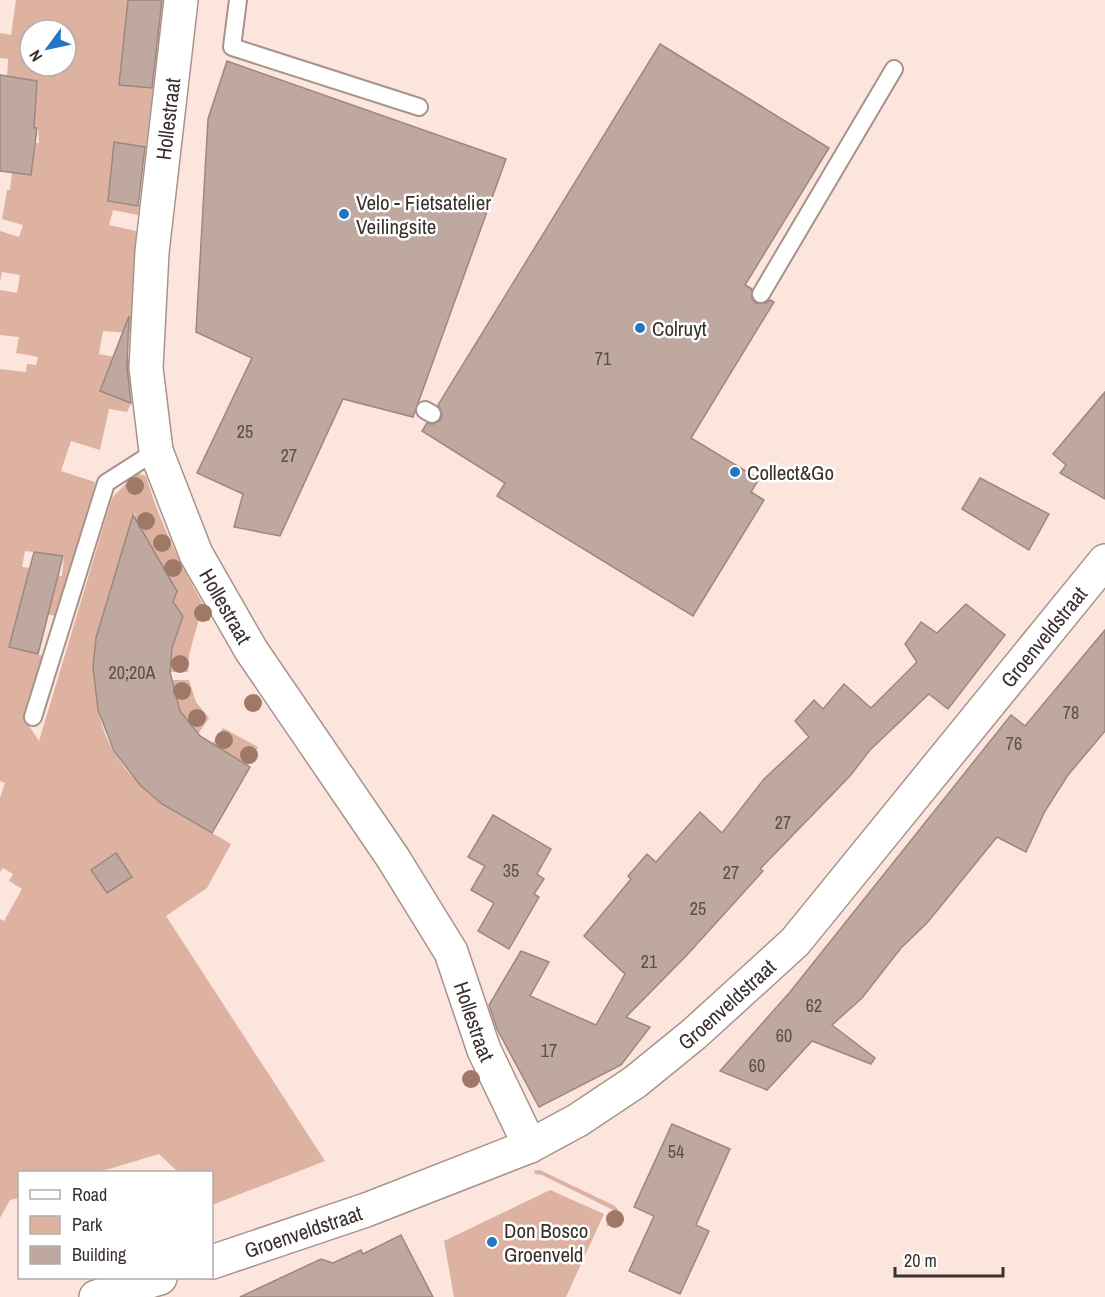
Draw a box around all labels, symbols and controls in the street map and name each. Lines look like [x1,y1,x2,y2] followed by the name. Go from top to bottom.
[18,18,78,78] north arrow
[24,46,47,66] text: N
[149,76,187,162] street label: Hollestraat
[356,188,491,241] place label: Velo - Fietsatelier Veilingsite
[337,207,351,221] marker: Velo - Fietsatelier Veilingsite
[652,314,707,343] place label: Colruyt
[633,321,647,335] marker: Colruyt
[595,346,612,371] house number: 71
[237,419,253,444] house number: 25
[281,443,297,468] house number: 27
[747,458,834,487] place label: Collect&Go
[728,465,742,479] marker: Collect&Go
[193,563,259,649] street label: Hollestraat
[994,580,1093,693] street label: Groenveldstraat
[109,660,156,685] house number: 20;20A
[1063,700,1079,725] house number: 78
[1006,731,1022,756] house number: 76
[775,810,791,835] house number: 27
[503,858,519,883] house number: 35
[723,860,739,885] house number: 27
[690,896,706,921] house number: 25
[641,949,658,974] house number: 21
[672,952,782,1056] street label: Groenveldstraat
[447,978,502,1066] street label: Hollestraat
[806,993,822,1018] house number: 62
[776,1023,792,1048] house number: 60
[541,1038,557,1063] house number: 17
[749,1053,765,1078] house number: 60
[668,1139,684,1164] house number: 54
[18,1171,213,1279] legend
[72,1182,107,1207] text: Road
[240,1198,366,1265] street label: Groenveldstraat
[72,1212,103,1237] text: Park
[504,1216,588,1269] place label: Don Bosco Groenveld
[485,1235,499,1249] marker: Don Bosco Groenveld
[895,1240,1003,1278] scale bar
[72,1242,127,1267] text: Building
[904,1248,937,1273] text: 20 m

